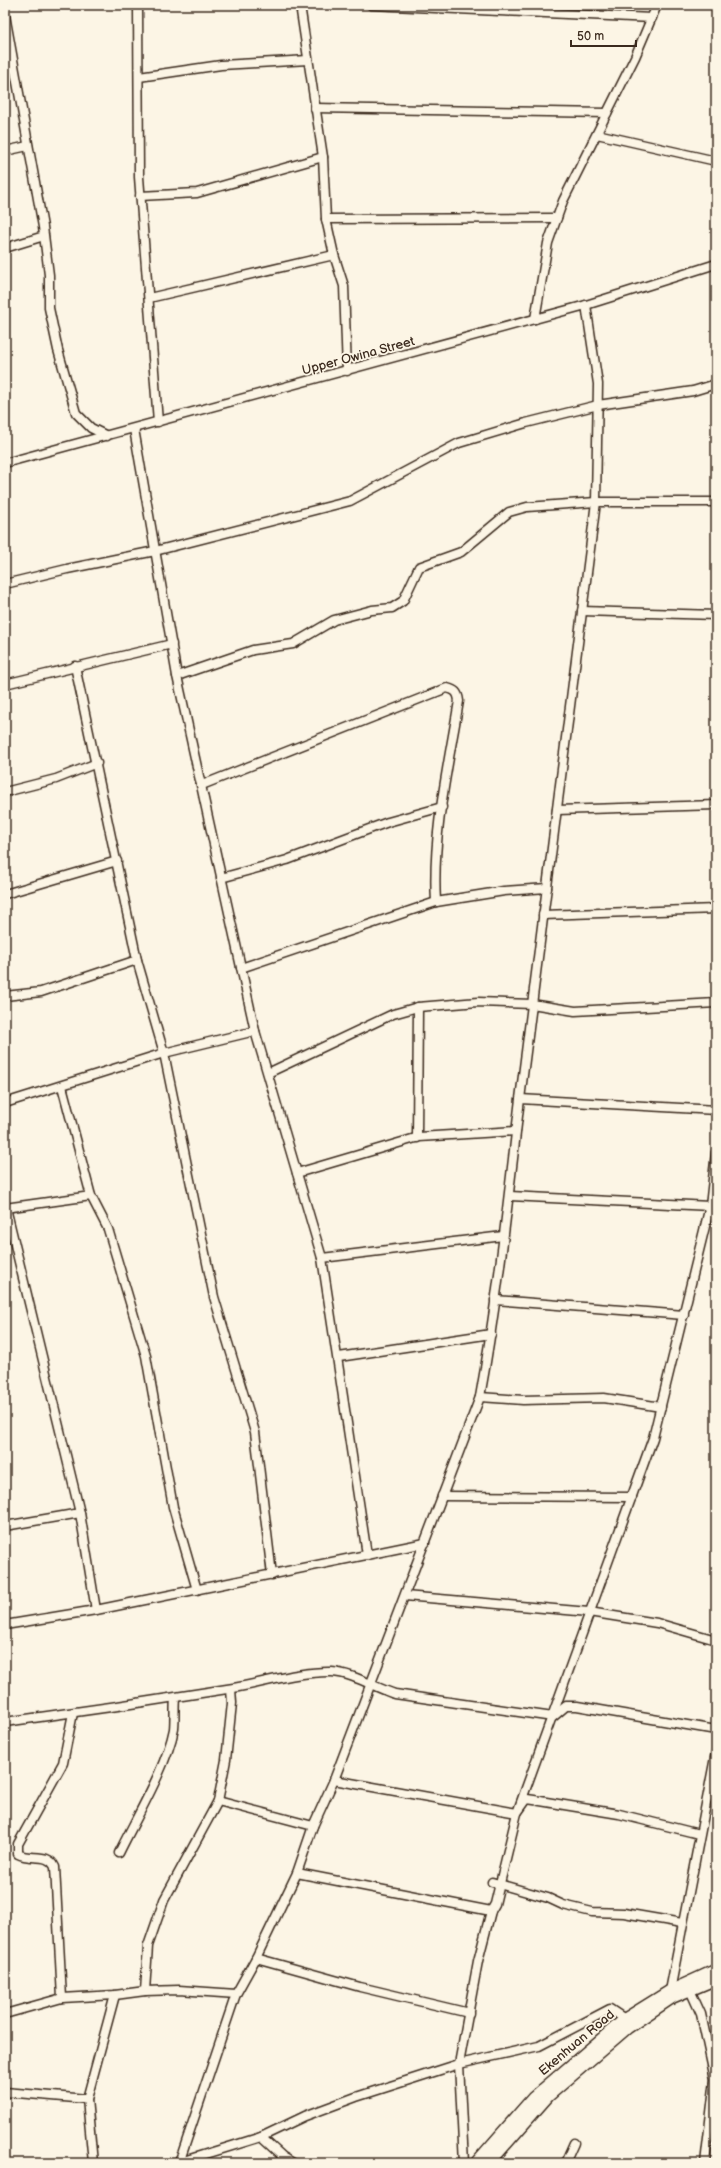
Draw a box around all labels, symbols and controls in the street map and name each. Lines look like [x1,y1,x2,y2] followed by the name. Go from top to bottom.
[571,22,636,48] scale bar
[577,29,604,44] text: 50 m
[300,333,416,379] street label: Upper Owina Street
[536,2007,618,2079] street label: Ekenhuan Road

